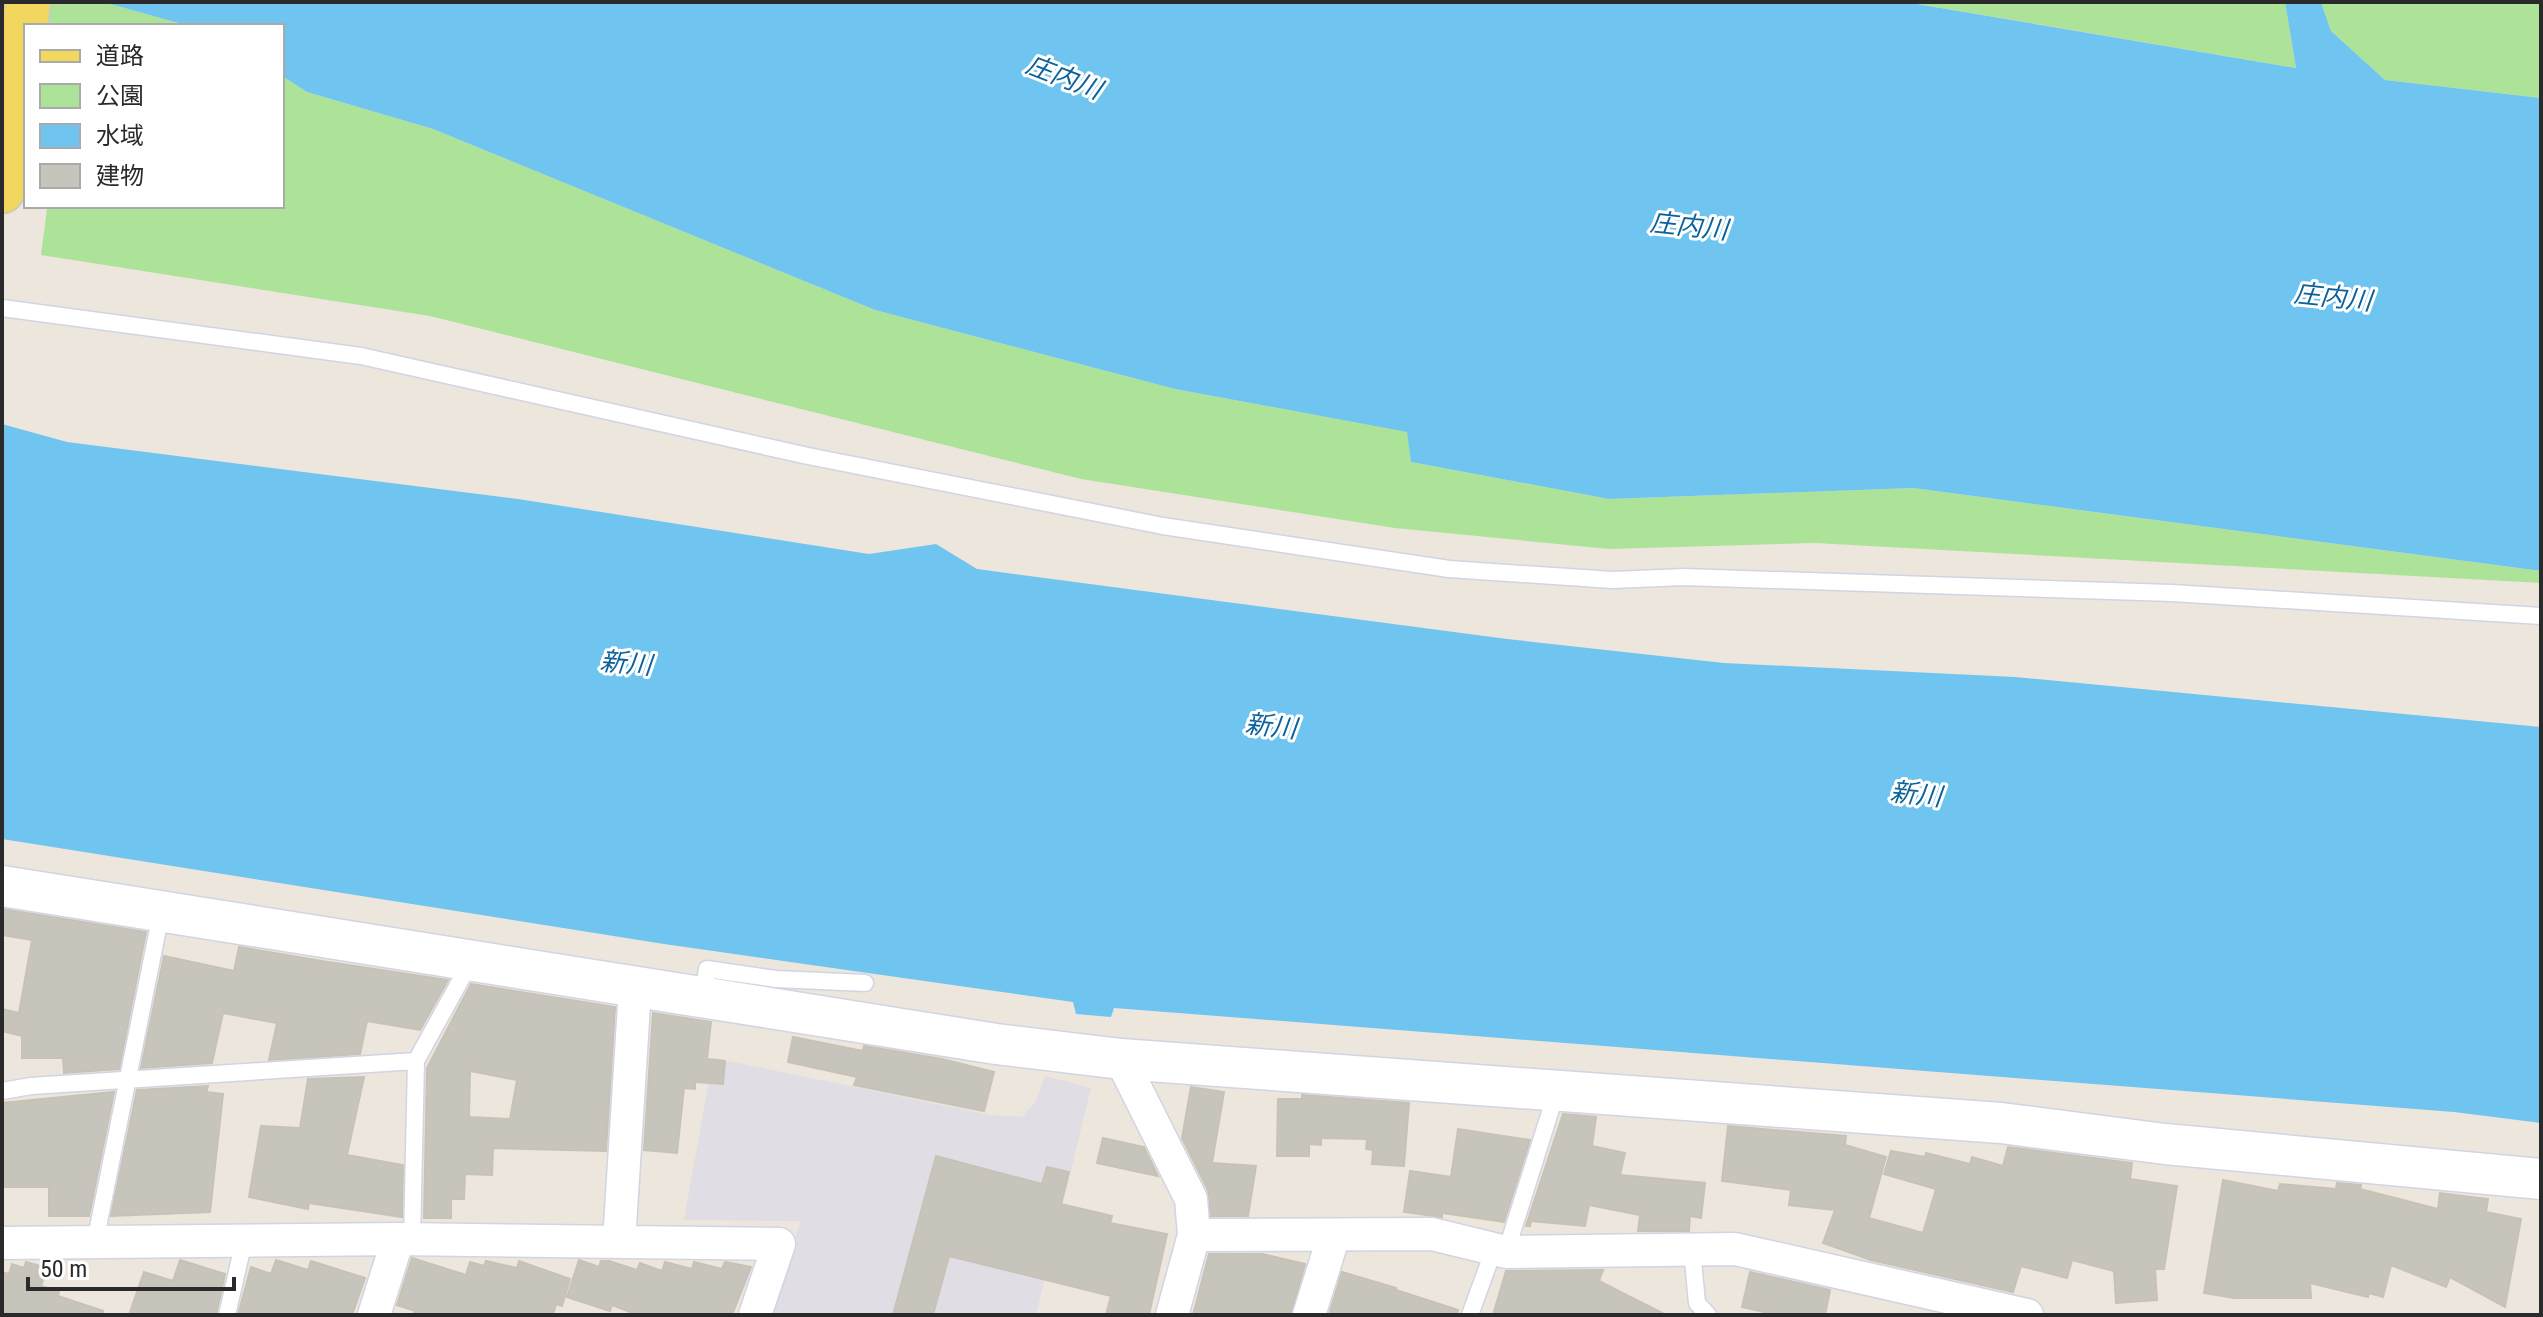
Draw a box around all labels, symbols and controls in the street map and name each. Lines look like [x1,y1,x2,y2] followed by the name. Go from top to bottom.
[24,24,284,208] legend
[96,42,144,70] text: 道路
[1022,49,1109,106] water label: 庄内川
[96,82,144,110] text: 公園
[96,122,144,150] text: 水域
[96,162,144,190] text: 建物
[1649,207,1732,245] water label: 庄内川
[2293,278,2376,316] water label: 庄内川
[599,646,656,680] water label: 新川
[1244,708,1301,744] water label: 新川
[1889,776,1946,812] water label: 新川
[28,1241,234,1291] scale bar
[40,1255,87,1283] text: 50 m

